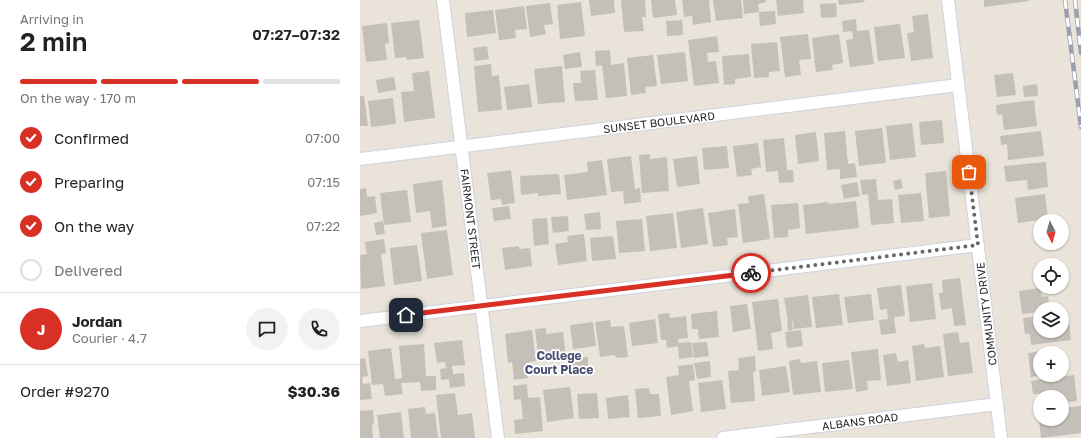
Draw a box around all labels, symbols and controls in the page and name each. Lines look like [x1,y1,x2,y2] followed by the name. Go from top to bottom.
[20,11,84,27] text: Arriving in
[252,25,340,43] text: 07:27–07:32
[20,26,88,57] text: 2 min
[20,90,136,106] text: On the way · 170 m
[602,109,716,135] street label: SUNSET BOULEVARD
[20,127,42,149] icon: check
[54,129,129,147] text: Confirmed
[305,130,340,146] text: 07:00
[952,155,986,189] pin
[958,161,980,183] icon: bag
[458,168,484,270] street label: FAIRMONT STREET
[20,171,42,193] icon: check
[54,173,124,191] text: Preparing
[307,174,340,190] text: 07:15
[1033,214,1069,250] north arrow
[1033,214,1069,426] map controls
[20,215,42,237] icon: check
[54,217,134,235] text: On the way
[306,218,340,234] text: 07:22
[731,253,771,293] courier
[1033,258,1069,294] button: locate
[54,261,122,279] text: Delivered
[973,261,999,366] street label: COMMUNITY DRIVE
[740,262,762,284] icon: bike
[389,298,423,332] pin
[1033,302,1069,338] button: layers
[395,304,417,326] icon: home
[246,308,288,350] button: chat
[298,308,340,350] button: phone
[72,312,122,330] text: Jordan
[37,320,45,338] text: J
[72,330,147,346] text: Courier · 4.7
[1033,346,1069,382] button: +
[525,348,593,377] district label: College Court Place
[20,382,110,400] text: Order #9270
[288,382,340,400] text: $30.36
[1033,390,1069,426] button: −
[821,410,899,432] street label: ALBANS ROAD

